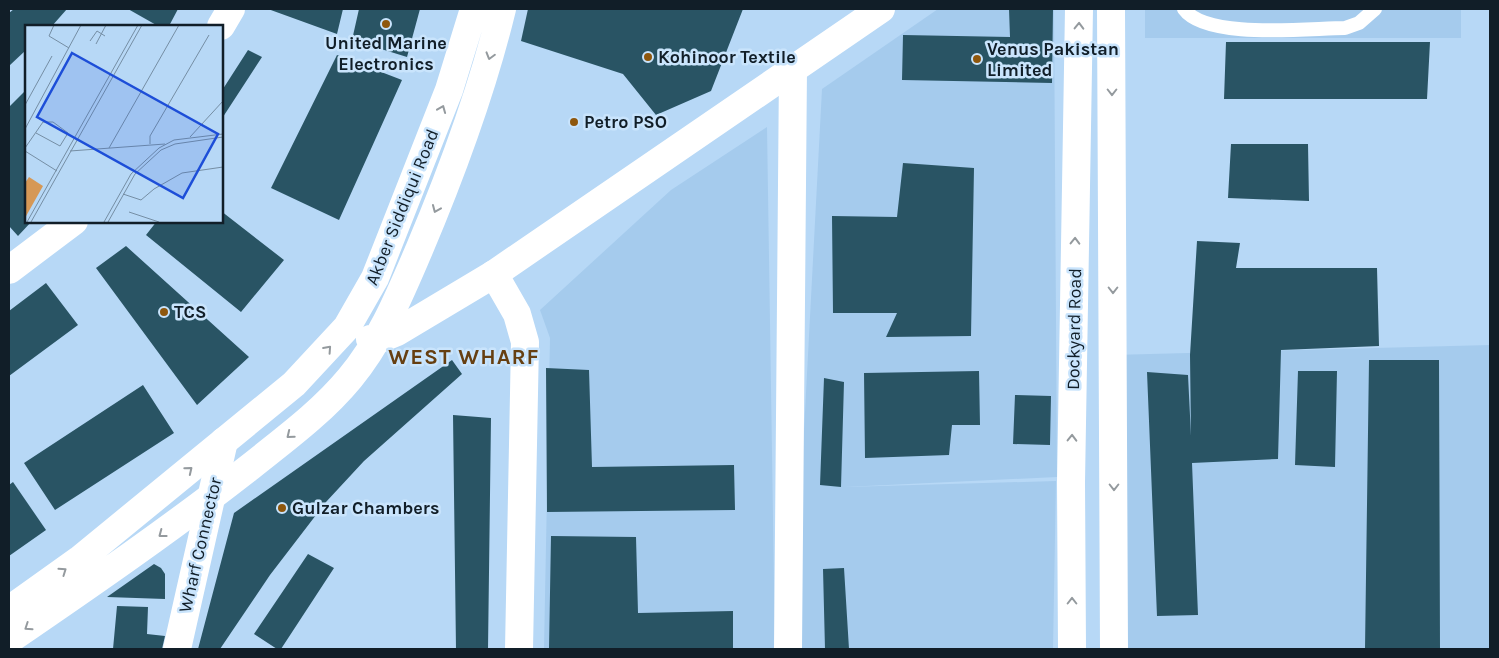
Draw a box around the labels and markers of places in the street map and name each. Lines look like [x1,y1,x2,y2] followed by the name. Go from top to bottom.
[380,18,392,30] marker: United Marine Electronics
[325,32,447,75] place label: United Marine Electronics
[987,38,1119,81] place label: Venus Pakistan Limited
[658,46,796,68] place label: Kohinoor Textile
[642,51,654,63] marker: Kohinoor Textile
[971,53,983,65] marker: Venus Pakistan Limited
[584,111,667,133] place label: Petro PSO
[568,116,580,128] marker: Petro PSO
[174,301,206,323] place label: TCS
[158,306,170,318] marker: TCS
[292,497,439,519] place label: Gulzar Chambers
[276,502,288,514] marker: Gulzar Chambers

